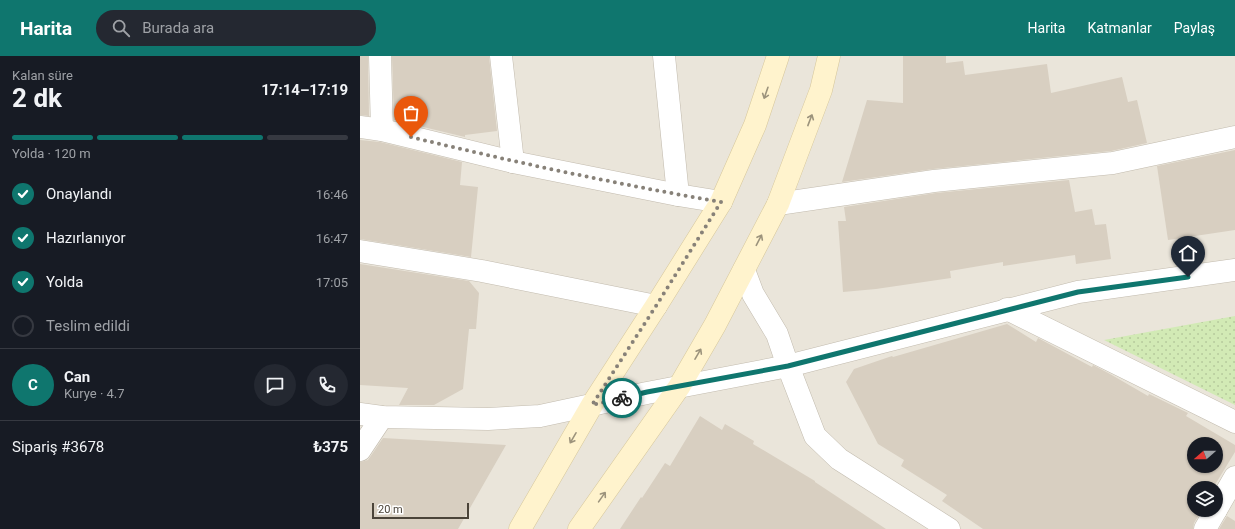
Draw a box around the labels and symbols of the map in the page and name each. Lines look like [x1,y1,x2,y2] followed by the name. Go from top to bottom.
[761,87,769,99] one-way arrow
[394,96,428,137] pin
[806,115,814,127] one-way arrow
[756,234,763,246] one-way arrow
[1171,236,1205,277] pin
[694,349,702,361] one-way arrow
[602,378,642,418] courier
[569,432,577,444] one-way arrow
[1187,437,1223,473] north arrow
[598,492,606,503] one-way arrow
[372,501,469,520] scale bar

